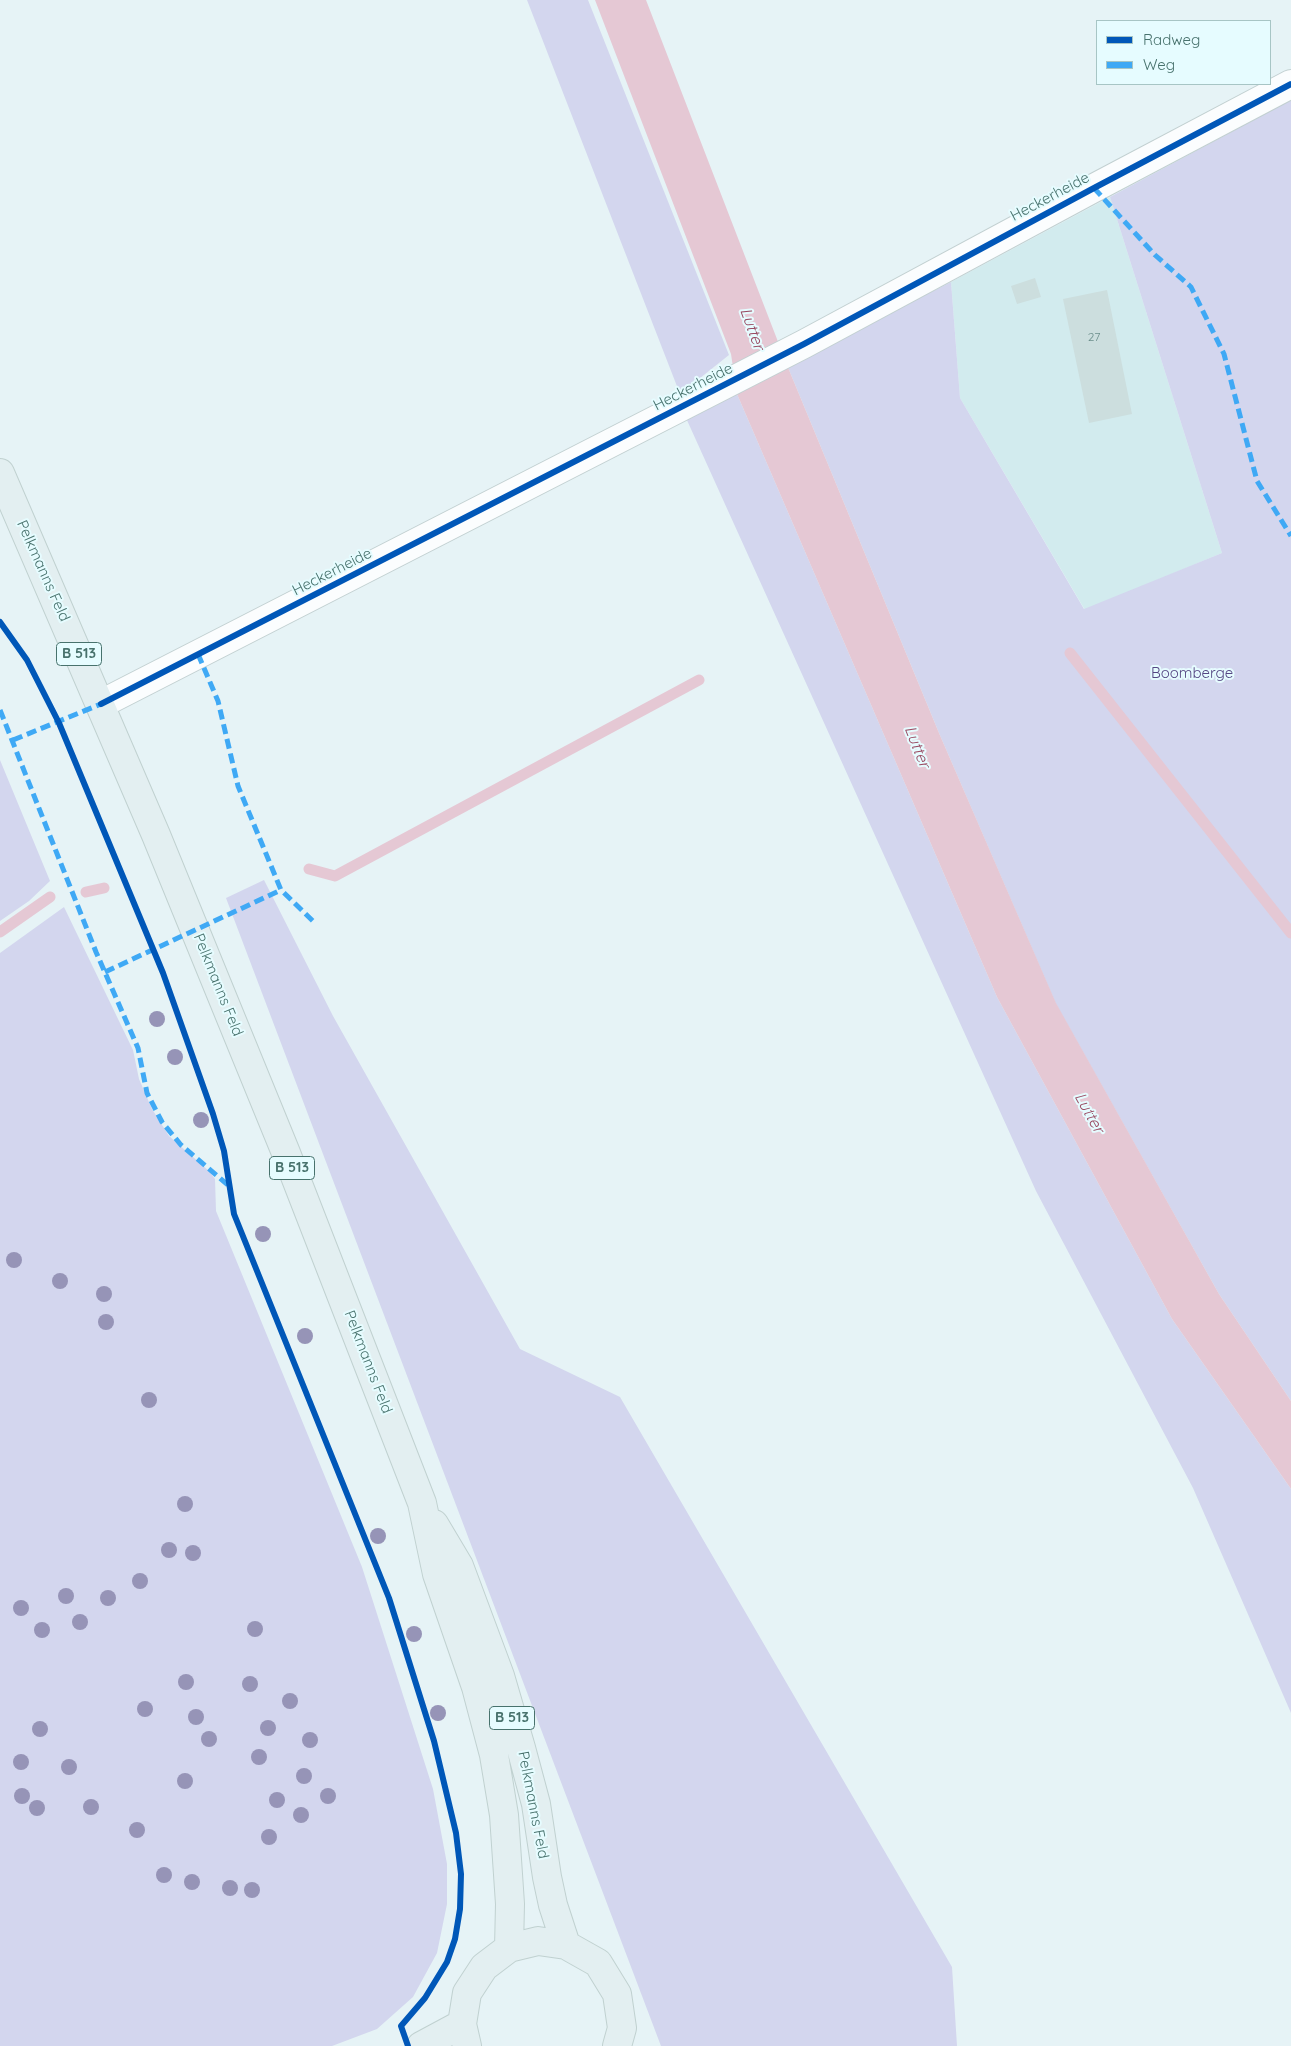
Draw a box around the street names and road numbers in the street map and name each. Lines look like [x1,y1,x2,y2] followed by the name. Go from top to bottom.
[1007,169,1093,225] street label: Heckerheide
[650,359,736,415] street label: Heckerheide
[13,518,73,624] street label: Pelkmanns Feld
[289,544,375,600] street label: Heckerheide
[56,642,102,666] road number: B 513
[189,931,247,1039] street label: Pelkmanns Feld
[270,1156,314,1180] road number: B 513
[340,1308,396,1416] street label: Pelkmanns Feld
[490,1706,534,1730] road number: B 513
[514,1750,552,1860] street label: Pelkmanns Feld

